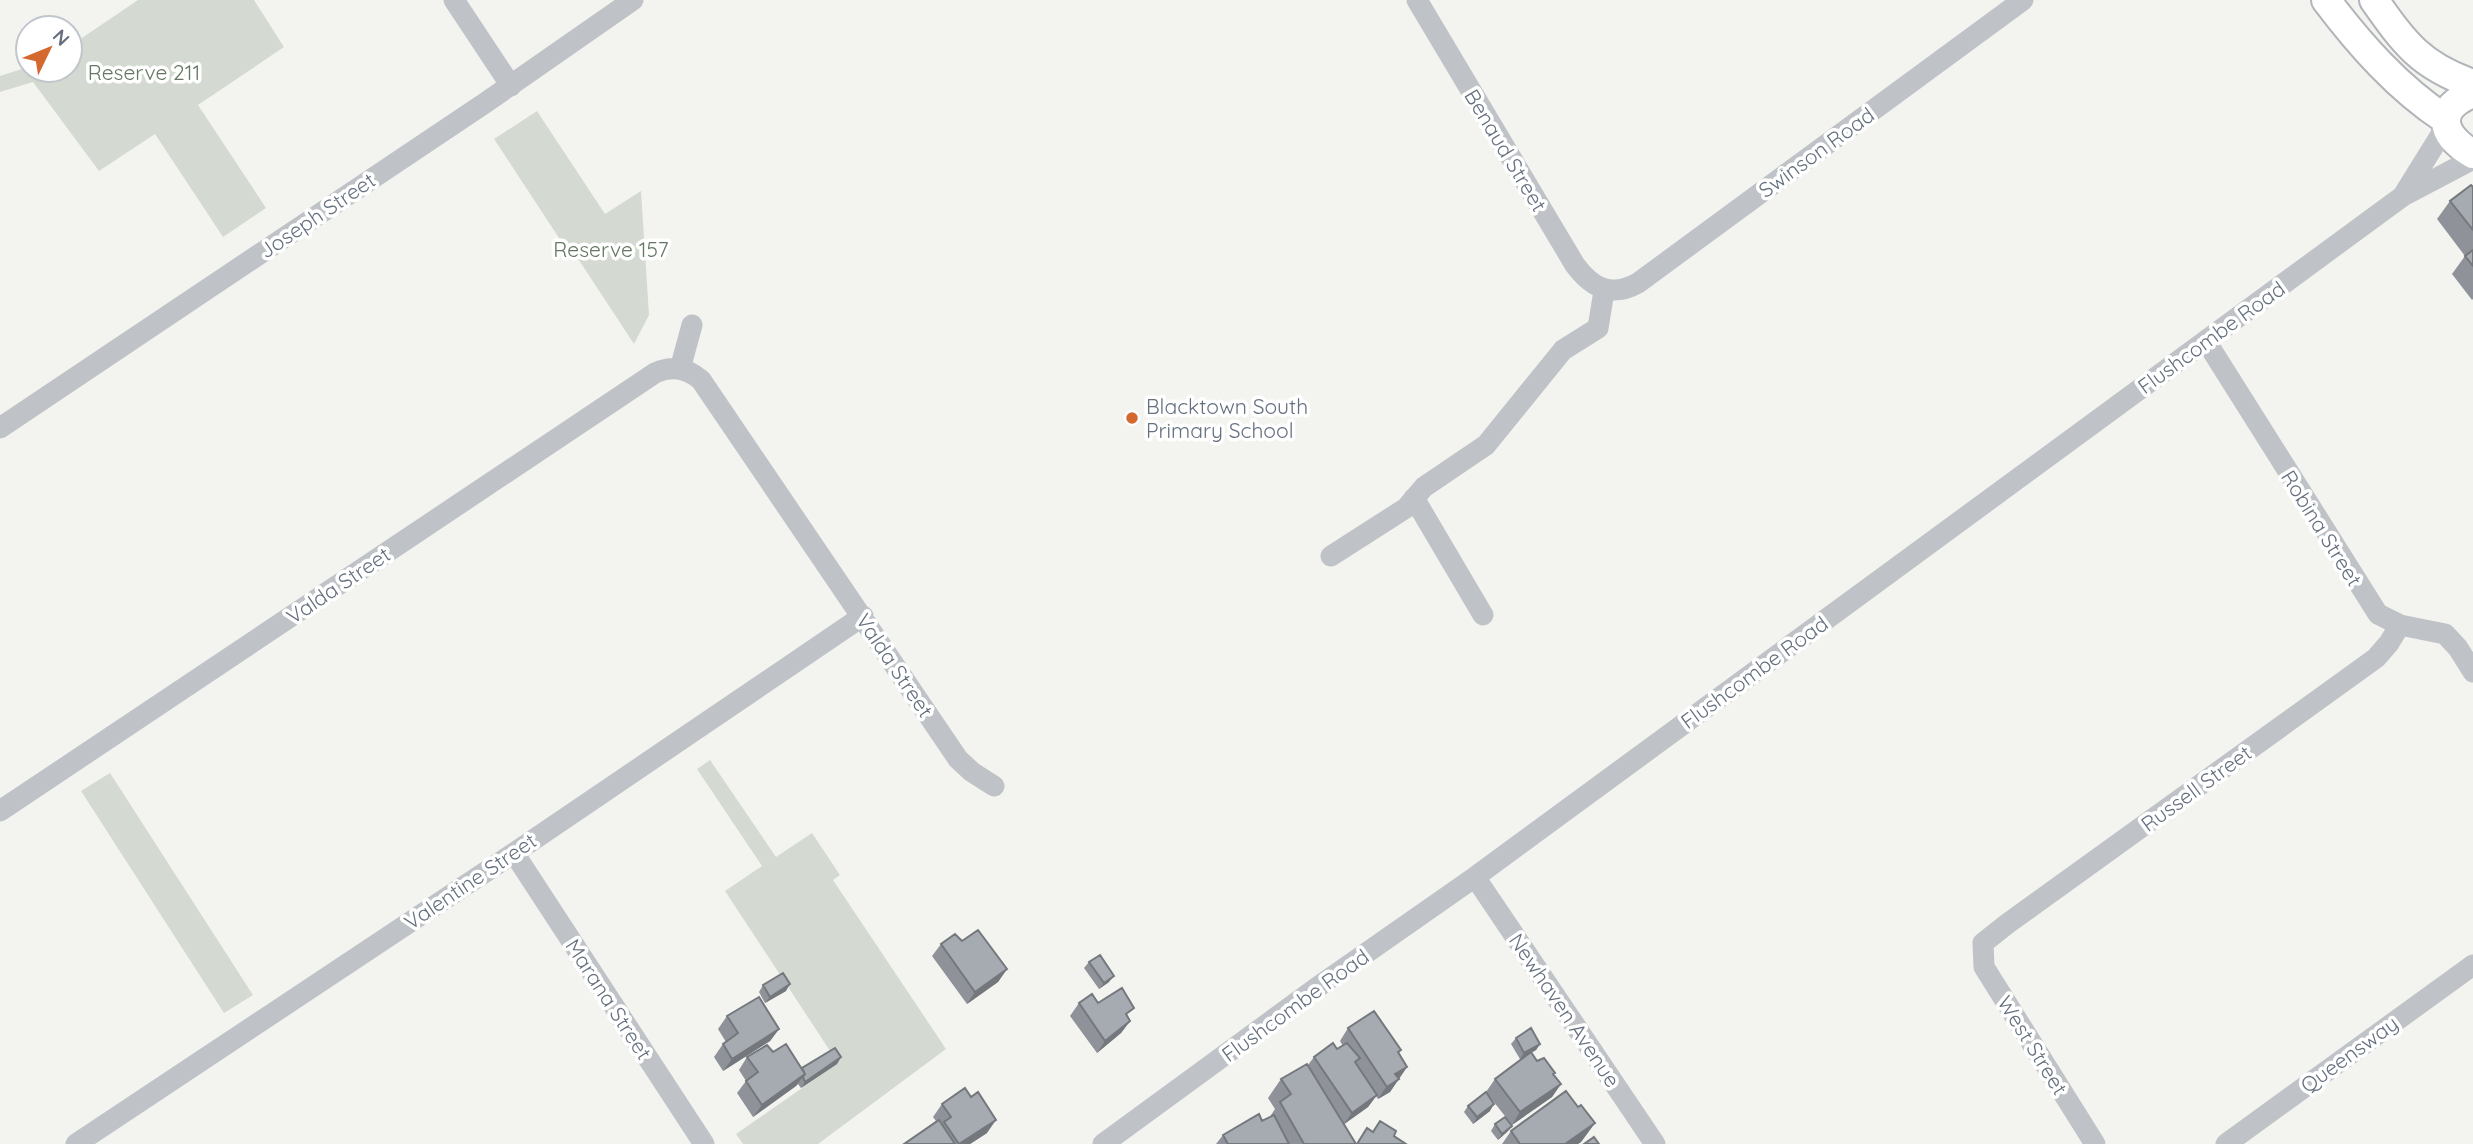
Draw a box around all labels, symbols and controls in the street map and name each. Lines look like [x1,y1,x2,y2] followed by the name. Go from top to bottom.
[14,14,84,84] north arrow
[48,24,75,51] text: N
[88,59,200,85] park label: Reserve 211
[1459,84,1553,216] street label: Benaud Street
[1753,101,1879,203] street label: Swinson Road
[254,167,380,263] street label: Joseph Street
[553,236,669,262] park label: Reserve 157
[2132,275,2290,399] street label: Flushcombe Road
[1146,393,1308,443] place label: Blacktown South Primary School
[1124,410,1140,426] marker: Blacktown South Primary School
[2276,465,2368,591] street label: Robina Street
[281,541,395,629] street label: Valda Street
[851,608,939,722] street label: Valda Street
[1675,610,1833,734] street label: Flushcombe Road
[2136,739,2256,837] street label: Russell Street
[399,827,541,935] street label: Valentine Street
[1504,928,1626,1092] street label: Newhaven Avenue
[560,934,658,1064] street label: Marana Street
[1216,943,1374,1067] street label: Flushcombe Road
[1992,991,2074,1099] street label: West Street
[2295,1010,2403,1098] street label: Queensway

